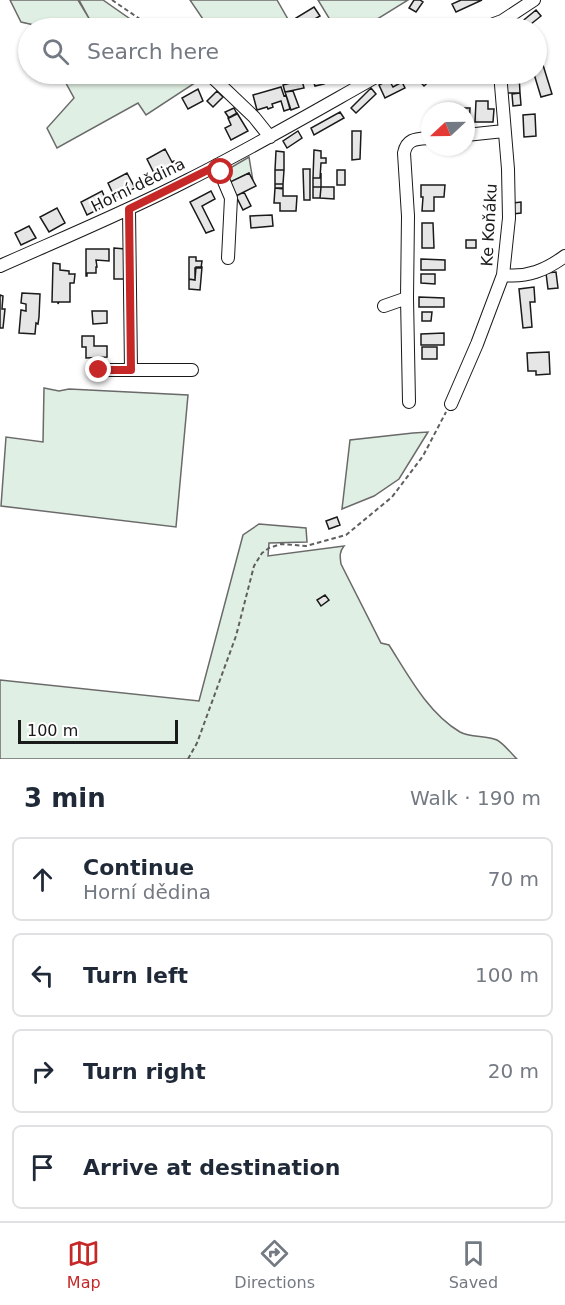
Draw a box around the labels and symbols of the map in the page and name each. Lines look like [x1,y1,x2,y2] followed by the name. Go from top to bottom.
[421,102,475,156] north arrow
[88,154,188,216] street label: Horní dědina
[207,158,233,184] route start
[477,183,501,267] street label: Ke Koňáku
[85,356,111,382] route end
[18,717,178,744] scale bar

